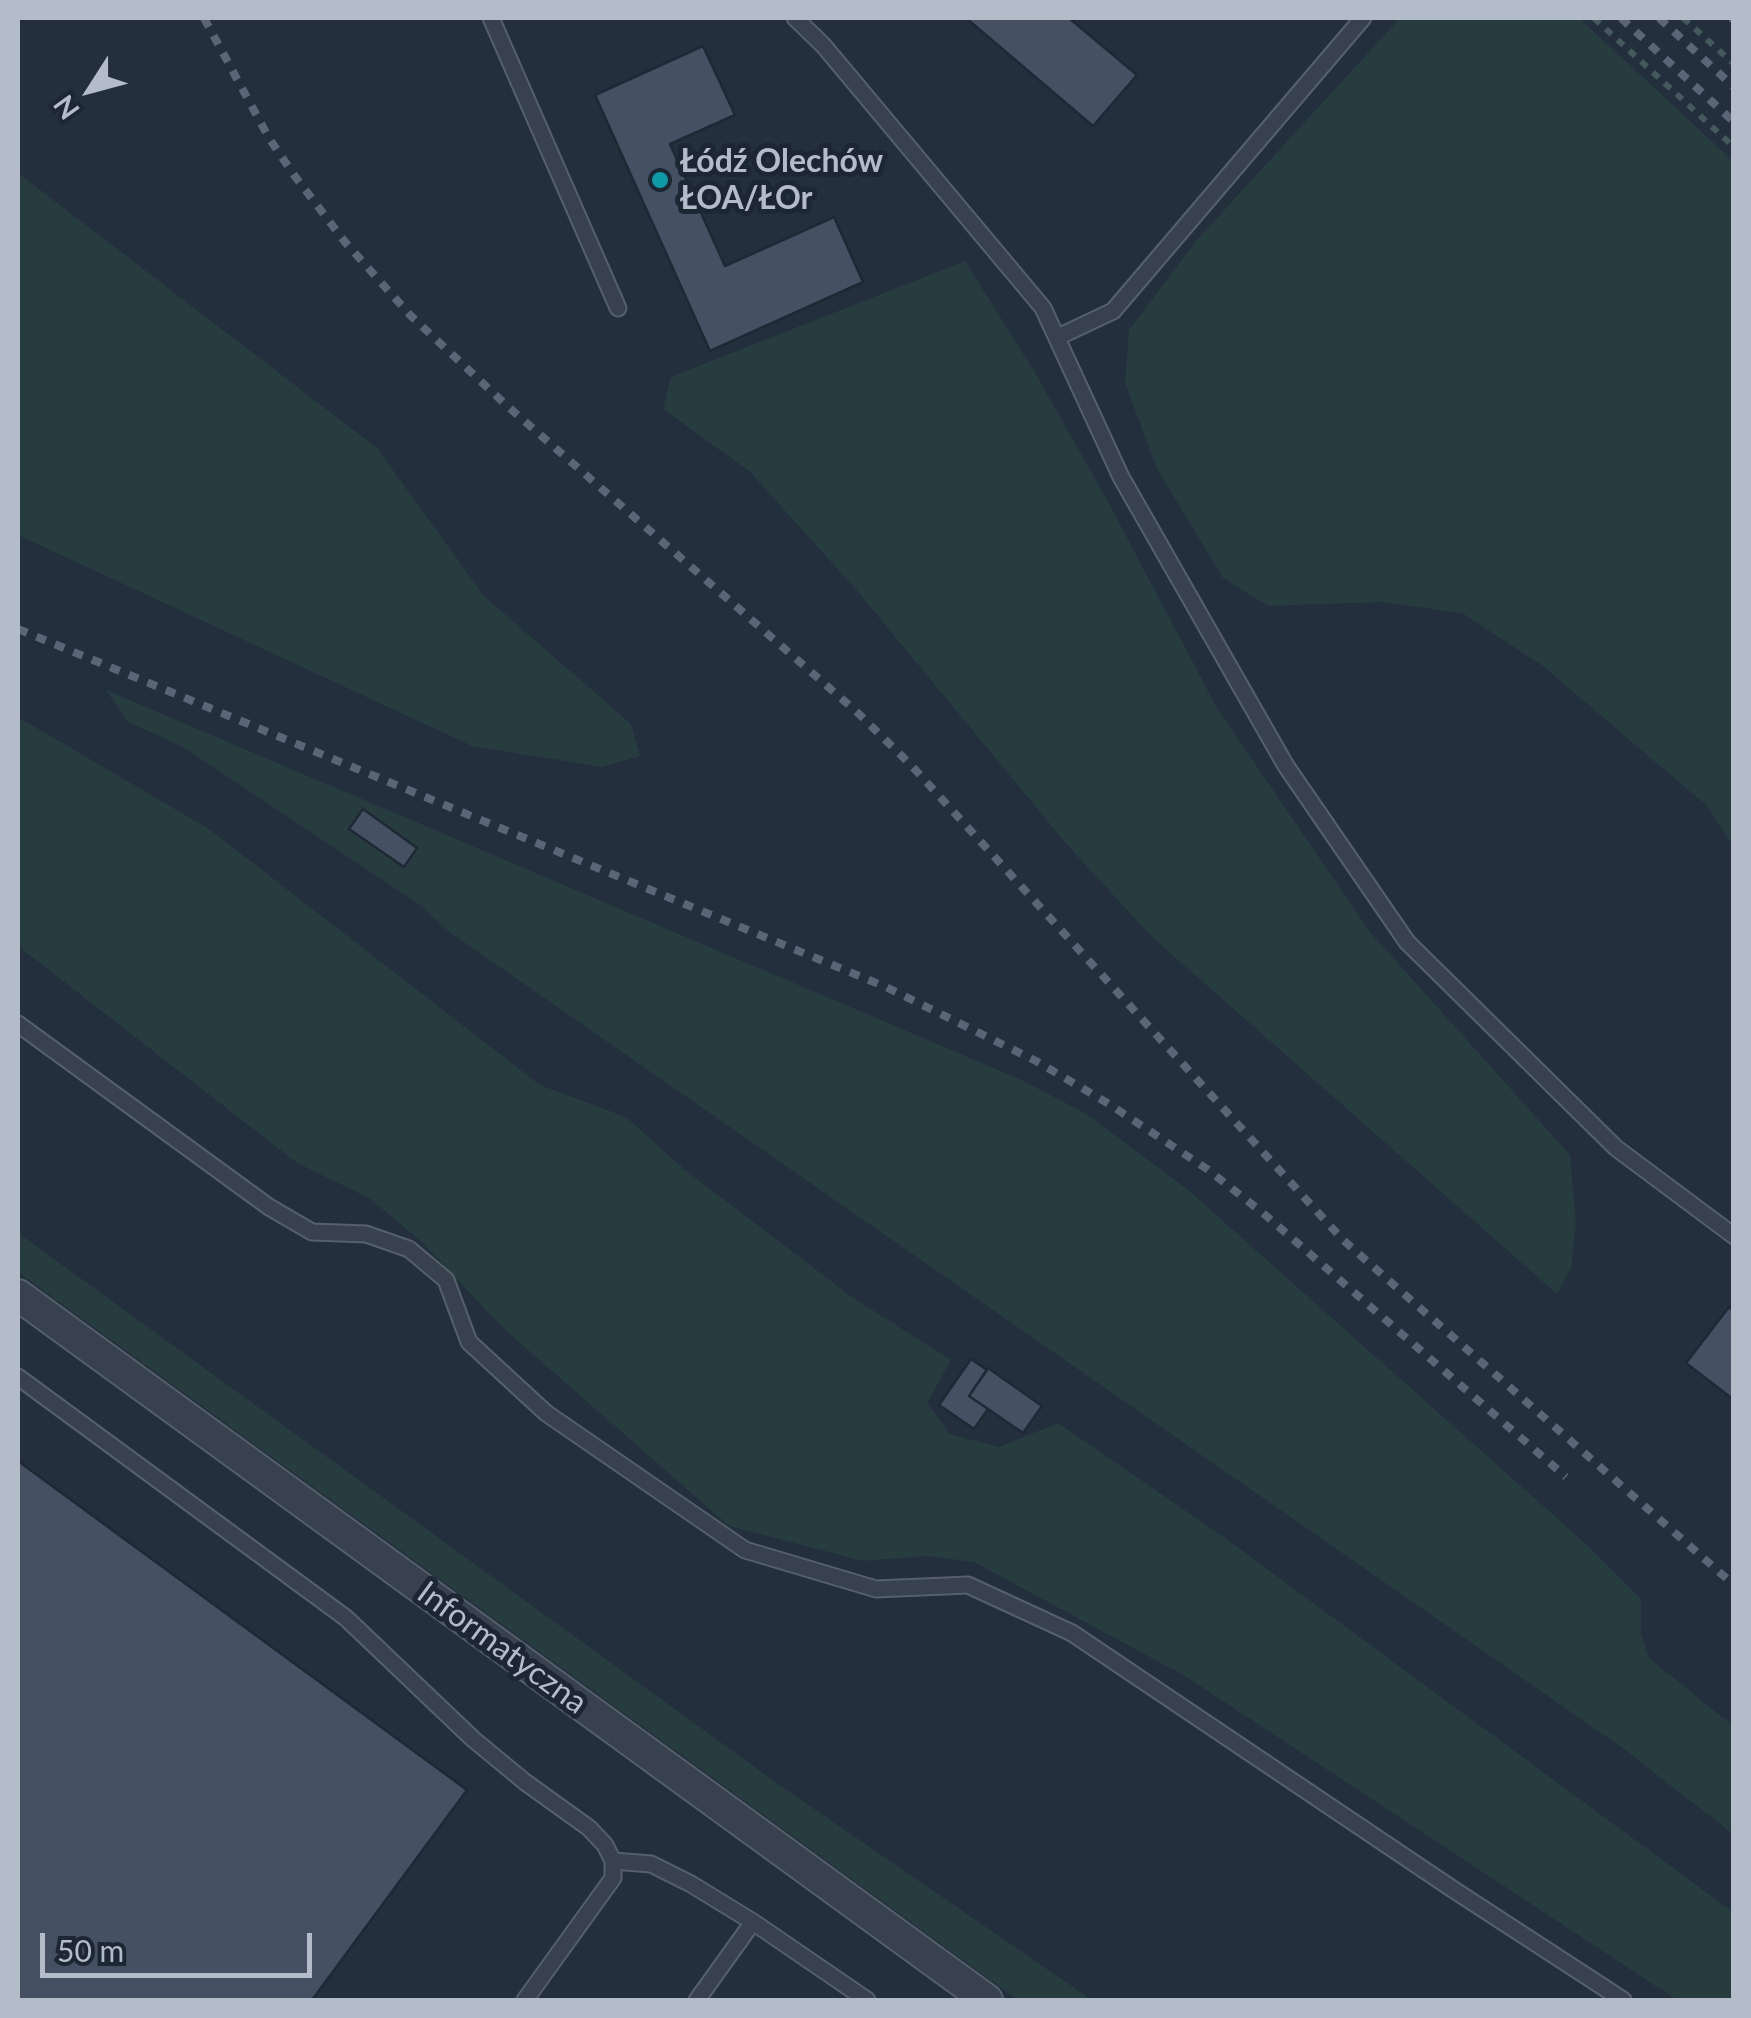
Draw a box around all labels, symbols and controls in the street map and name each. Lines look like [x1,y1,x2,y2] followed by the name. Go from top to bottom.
[40,40,140,140] north arrow
[46,89,86,126] text: N
[680,143,883,218] place label: Łódź Olechów ŁOA/ŁOr
[649,169,671,191] marker: Łódź Olechów ŁOA/ŁOr
[410,1574,594,1722] street label: Informatyczna
[45,1913,318,1975] scale bar
[57,1932,124,1968] text: 50 m

